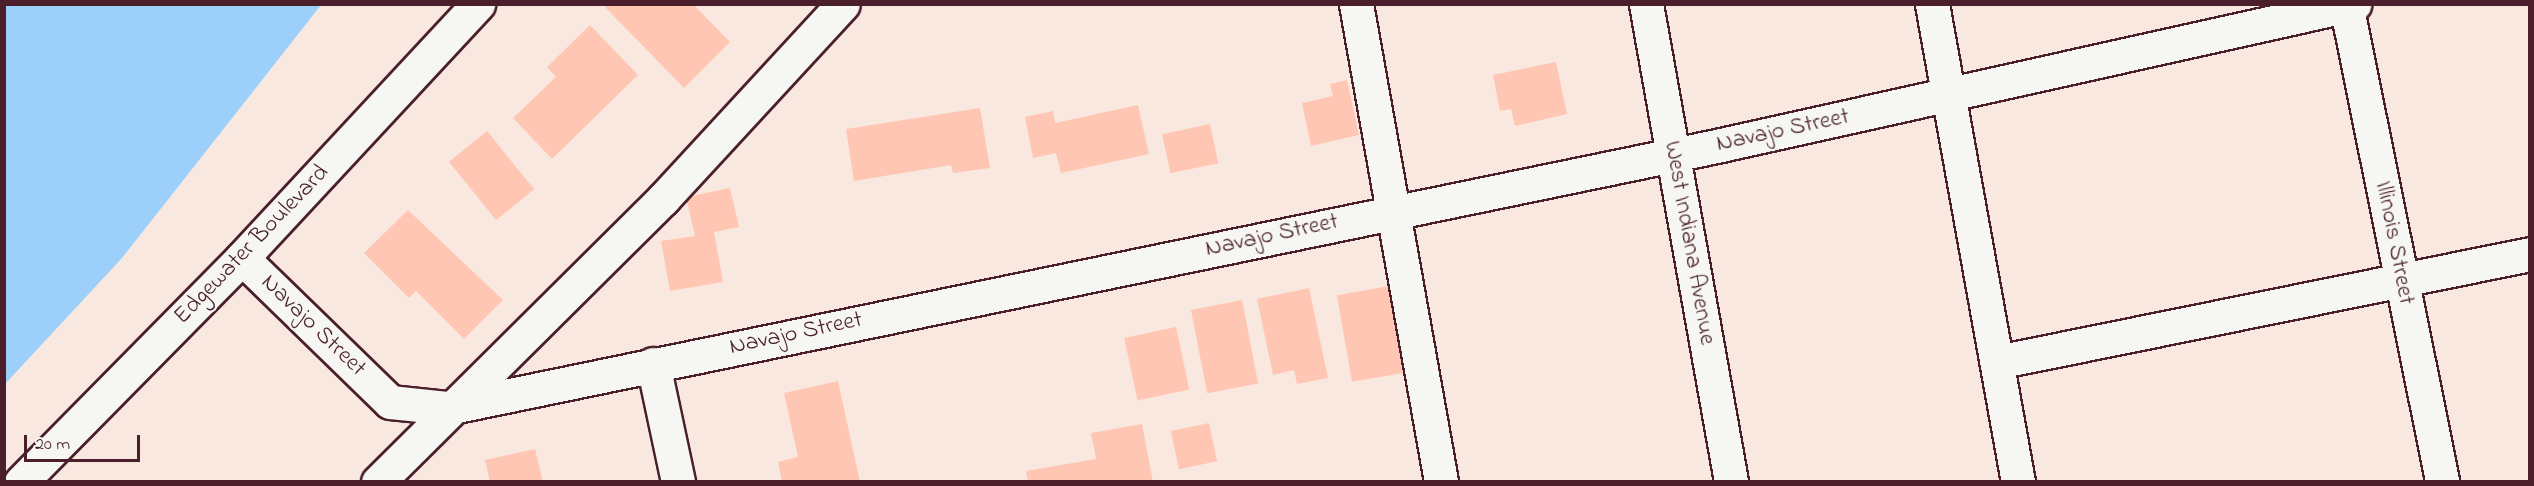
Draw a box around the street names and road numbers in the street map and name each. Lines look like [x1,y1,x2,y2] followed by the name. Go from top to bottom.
[1714,103,1852,159] street label: Navajo Street
[1657,139,1721,347] street label: West Indiana Avenue
[168,159,336,331] street label: Edgewater Boulevard
[2368,179,2420,307] street label: Illinois Street
[1203,208,1341,264] street label: Navajo Street
[254,269,372,383] street label: Navajo Street
[727,306,865,362] street label: Navajo Street

